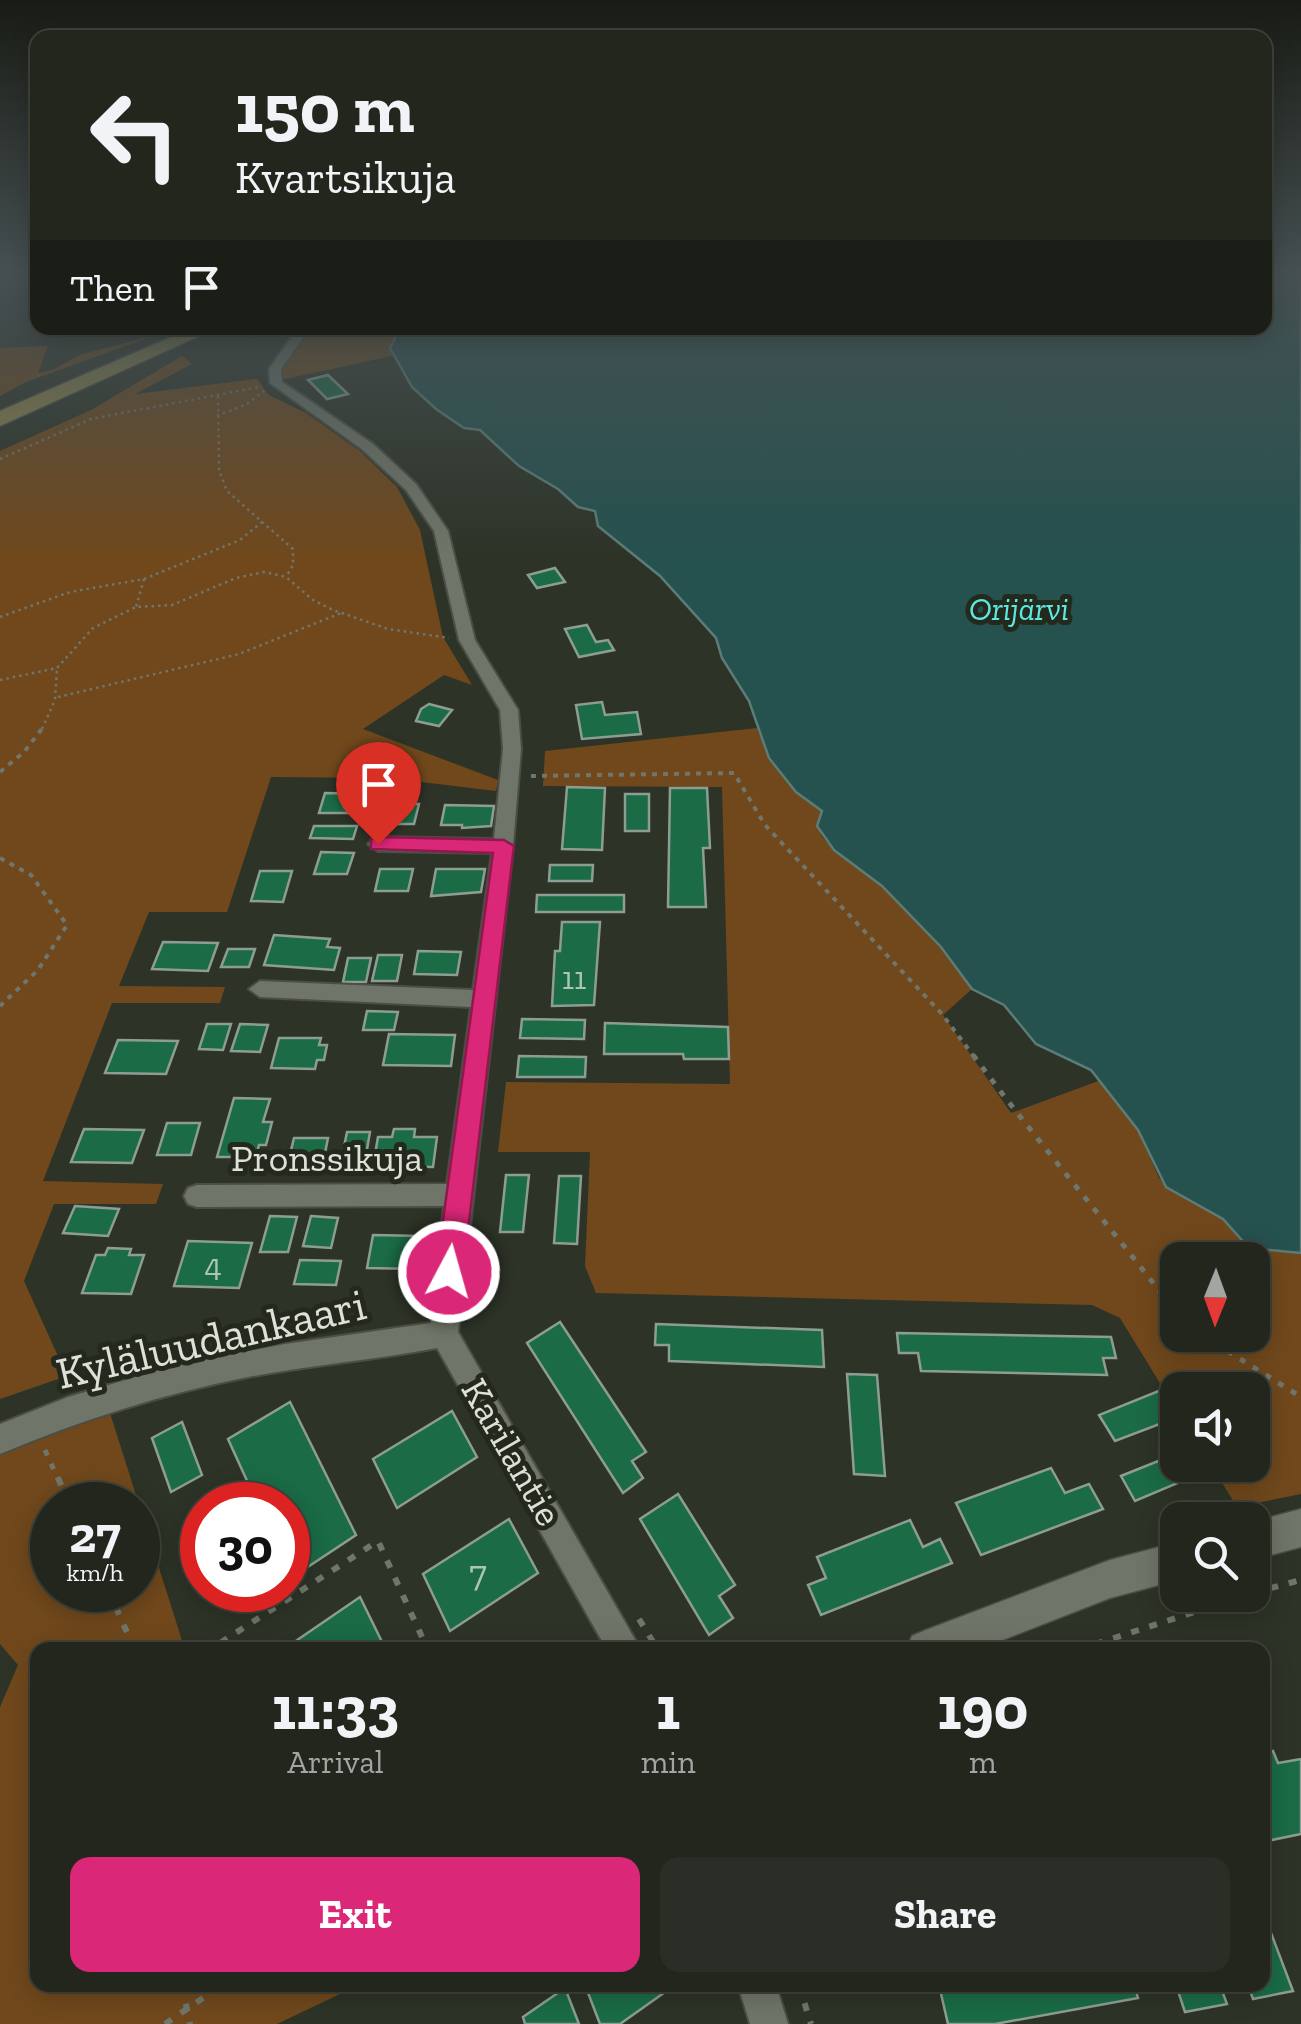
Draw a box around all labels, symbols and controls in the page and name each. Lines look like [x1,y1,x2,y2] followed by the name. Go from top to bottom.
[235,66,415,150] text: 150 m
[70,70,200,200] icon: left
[235,151,456,205] text: Kvartsikuja
[174,260,229,315] icon: arrive
[70,265,154,311] text: Then
[969,590,1069,628] water label: Orijärvi
[336,742,421,845] pin
[351,757,406,812] icon: arrive
[562,959,586,997] house number: 11
[231,1135,423,1181] street label: Pronssikuja
[397,1220,501,1324] position arrow
[1160,1242,1270,1352] north arrow
[1160,1242,1270,1612] map controls
[204,1246,222,1284] house number: 4
[51,1277,371,1401] street label: Kyläluudankaari
[452,1370,572,1534] street label: Karilantie
[1160,1372,1270,1482] button: sound
[180,1482,310,1612] speed limit sign: 30
[1160,1502,1270,1612] button: search
[69,1505,121,1565] text: 27
[469,1550,487,1596] house number: 7
[66,1557,124,1587] text: km/h
[272,1672,399,1744] text: 11:33
[656,1672,680,1744] text: 1
[937,1672,1028,1744] text: 190
[287,1743,384,1781] text: Arrival
[641,1743,696,1781] text: min
[969,1743,997,1781] text: m
[70,1857,640,1972] button: Exit
[660,1857,1230,1972] button: Share

